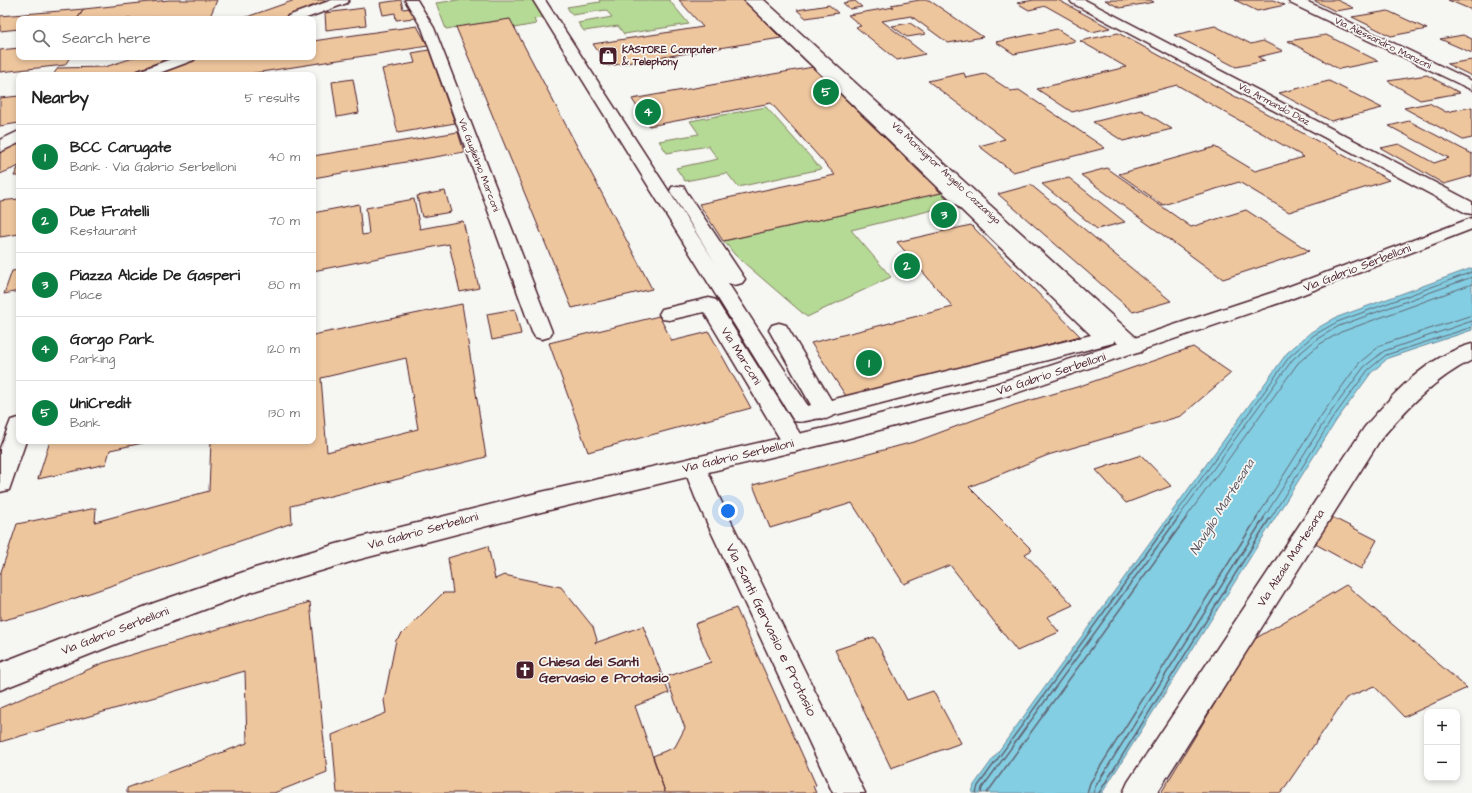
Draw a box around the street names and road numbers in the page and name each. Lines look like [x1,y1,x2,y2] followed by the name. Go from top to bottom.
[1332,13,1434,73] street label: Via Alessandro Manzoni
[1236,79,1312,129] street label: Via Armando Diaz
[454,116,503,214] street label: Via Guglielmo Marconi
[888,119,1004,228] street label: Via Monsignor Angelo Cazzaniga
[1301,240,1413,296] street label: Via Gabrio Serbelloni
[717,324,766,388] street label: Via Marconi
[994,348,1108,400] street label: Via Gabrio Serbelloni
[681,435,796,477] street label: Via Gabrio Serbelloni
[1253,506,1329,610] street label: Via Alzaia Martesana
[366,508,480,554] street label: Via Gabrio Serbelloni
[720,540,822,720] street label: Via Santi Gervasio e Protasio
[59,603,171,659] street label: Via Gabrio Serbelloni

